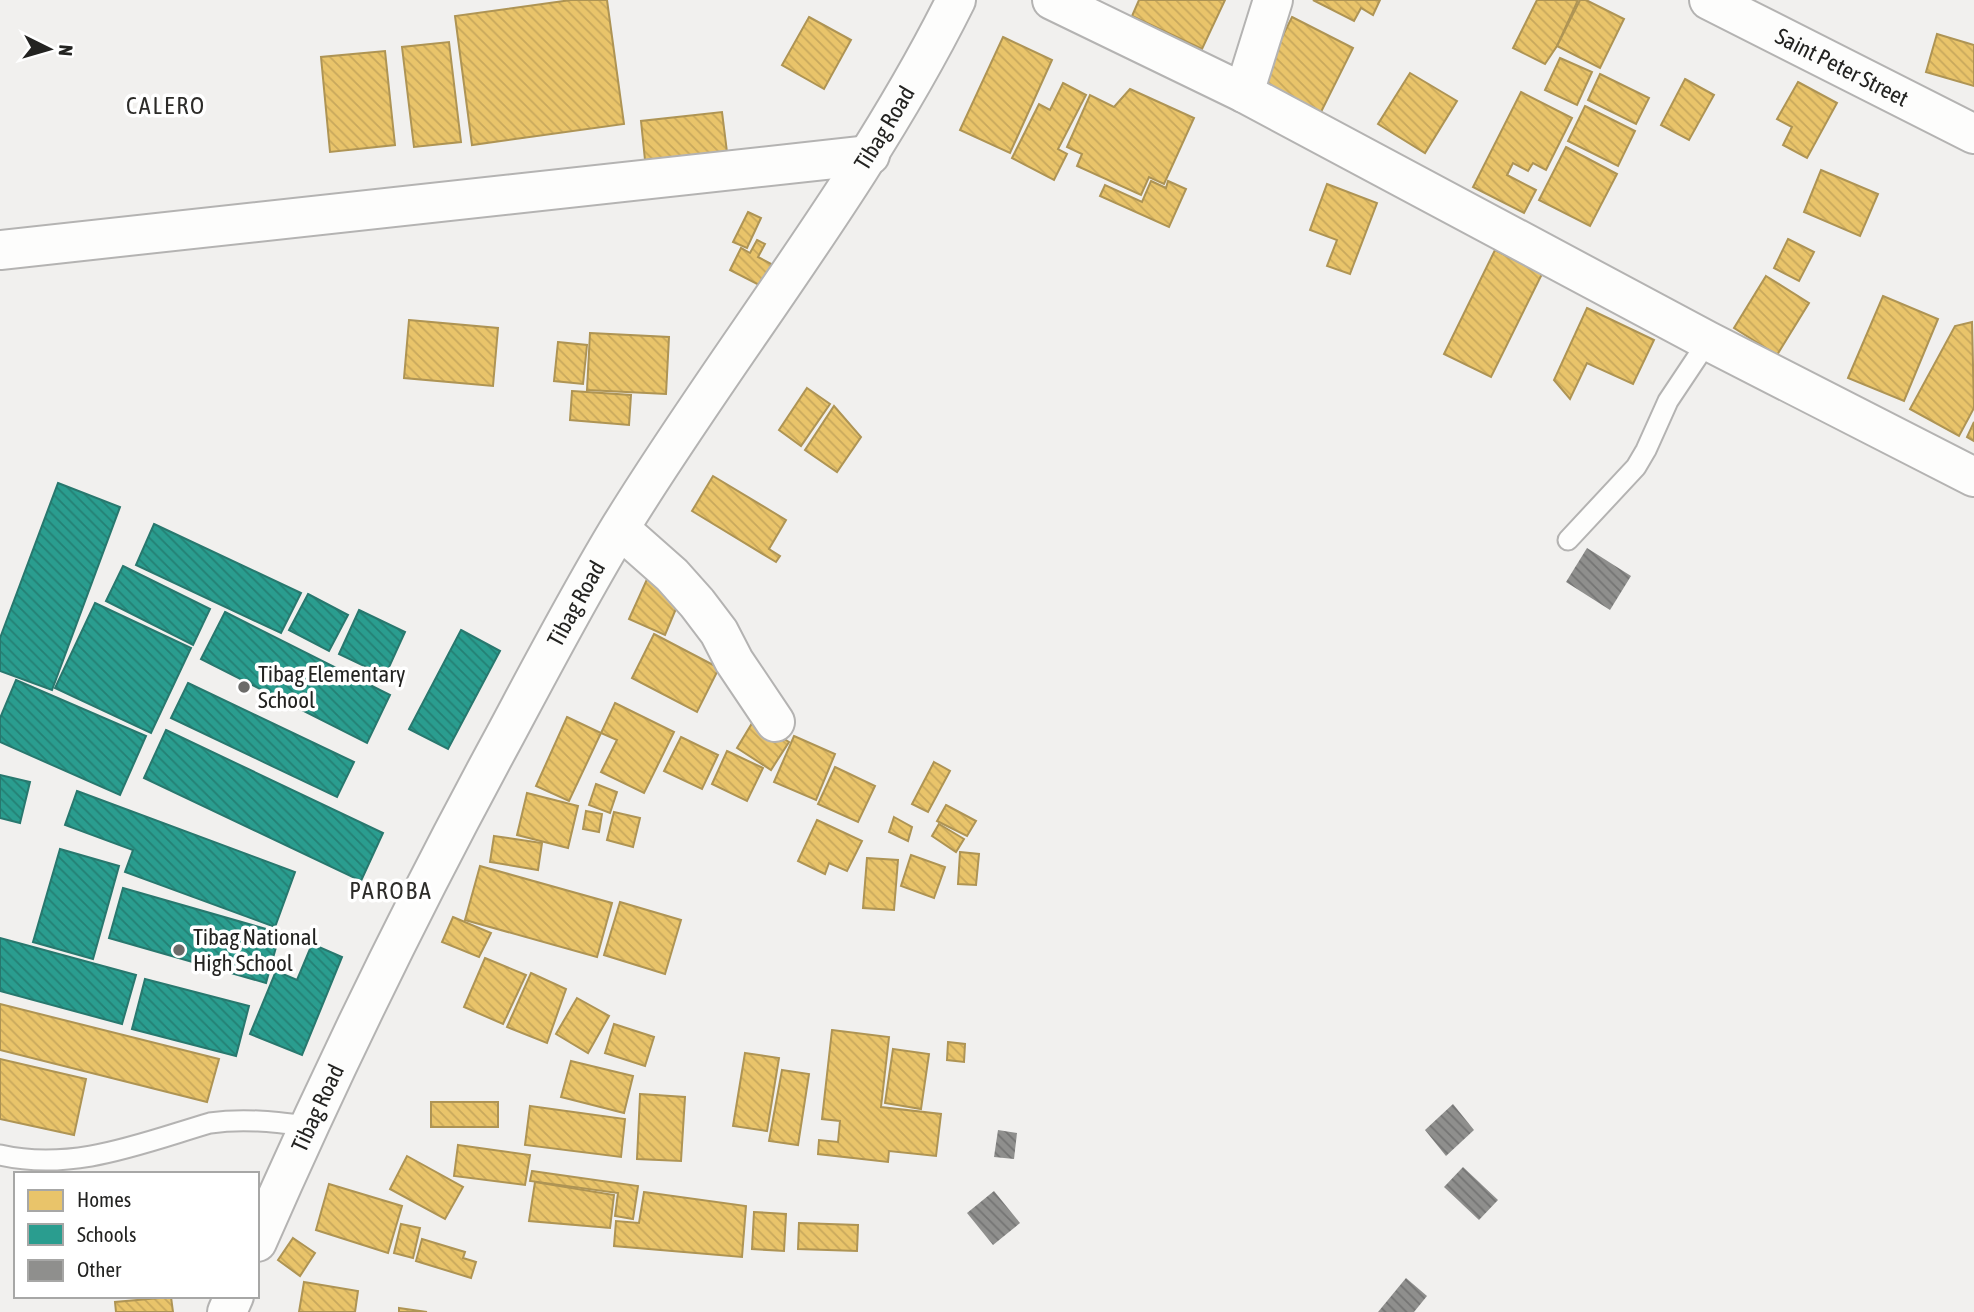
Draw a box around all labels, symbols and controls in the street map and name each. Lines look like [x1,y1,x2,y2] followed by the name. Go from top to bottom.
[14,14,84,84] north arrow
[1771,23,1913,112] street label: Saint Peter Street
[54,44,77,57] text: N
[849,81,920,175] street label: Tibag Road
[126,92,206,119] district label: CALERO
[542,556,610,651] street label: Tibag Road
[258,661,405,713] place label: Tibag Elementary School
[236,679,252,695] marker: Tibag Elementary School
[349,877,433,904] district label: PAROBA
[193,924,318,976] place label: Tibag National High School
[171,942,187,958] marker: Tibag National High School
[286,1060,349,1156] street label: Tibag Road
[14,1172,259,1298] legend
[77,1187,131,1211] text: Homes
[77,1222,137,1246] text: Schools
[77,1257,122,1281] text: Other

